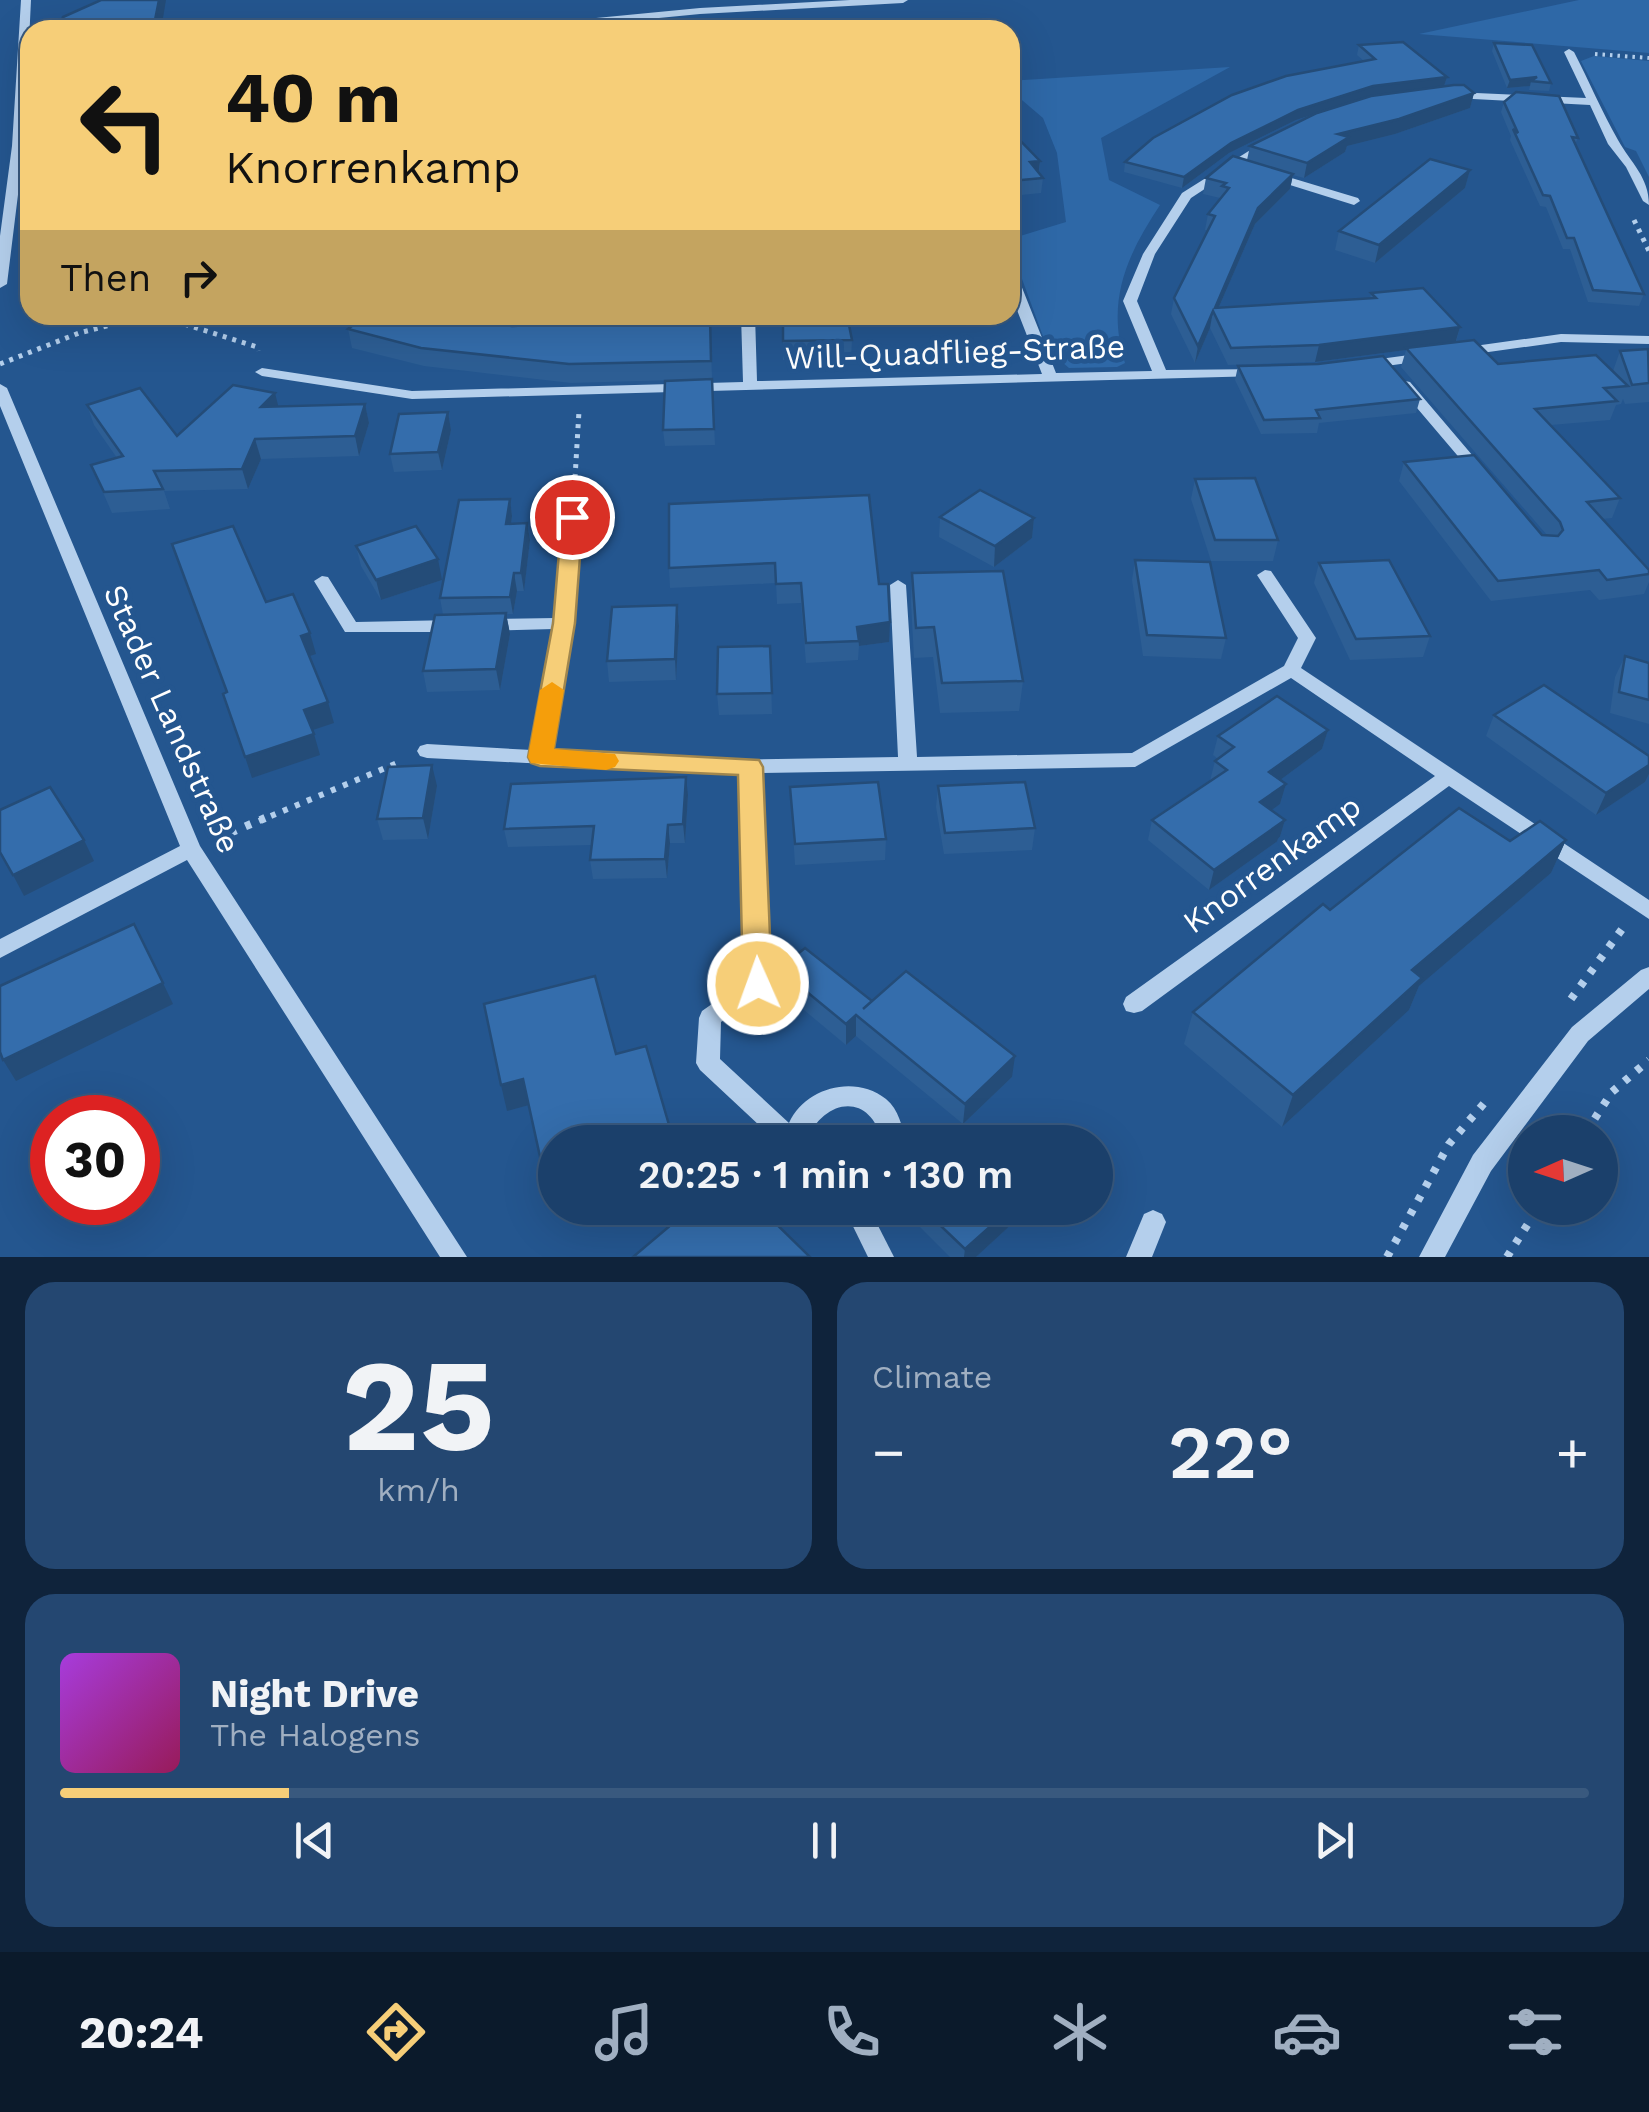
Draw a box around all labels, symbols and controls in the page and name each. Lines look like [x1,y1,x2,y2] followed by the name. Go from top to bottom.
[225,57,401,139] text: 40 m
[60,60,190,190] icon: left
[225,141,521,194] text: Knorrenkamp
[171,250,226,305] icon: right
[60,256,151,300] text: Then
[784,327,1126,377] street label: Will-Quadflieg-Straße
[530,475,615,560] pin
[545,490,600,545] icon: arrive
[96,579,248,859] street label: Stader Landstraße
[1176,787,1368,941] street label: Knorrenkamp
[706,932,810,1036] position arrow
[30,1095,160,1225] speed limit sign: 30
[1508,1115,1618,1225] north arrow
[1508,1115,1618,1225] map controls
[638,1153,1013,1197] text: 20:25 · 1 min · 130 m
[342,1329,495,1482] text: 25
[872,1358,992,1396] text: Climate
[1168,1408,1293,1496] text: 22°
[872,1420,905,1484] text: −
[1556,1420,1589,1484] text: +
[377,1471,460,1509] text: km/h
[210,1672,419,1716] text: Night Drive
[210,1716,420,1754] text: The Halogens
[287,1813,342,1868] icon: previous
[797,1813,852,1868] icon: pause
[1307,1813,1362,1868] icon: next
[361,1997,431,2067] icon: directions
[589,1997,659,2067] icon: music
[817,1997,887,2067] icon: phone
[1045,1997,1115,2067] icon: climate
[1272,1997,1342,2067] icon: car
[1500,1997,1570,2067] icon: filters
[79,2006,204,2059] text: 20:24

